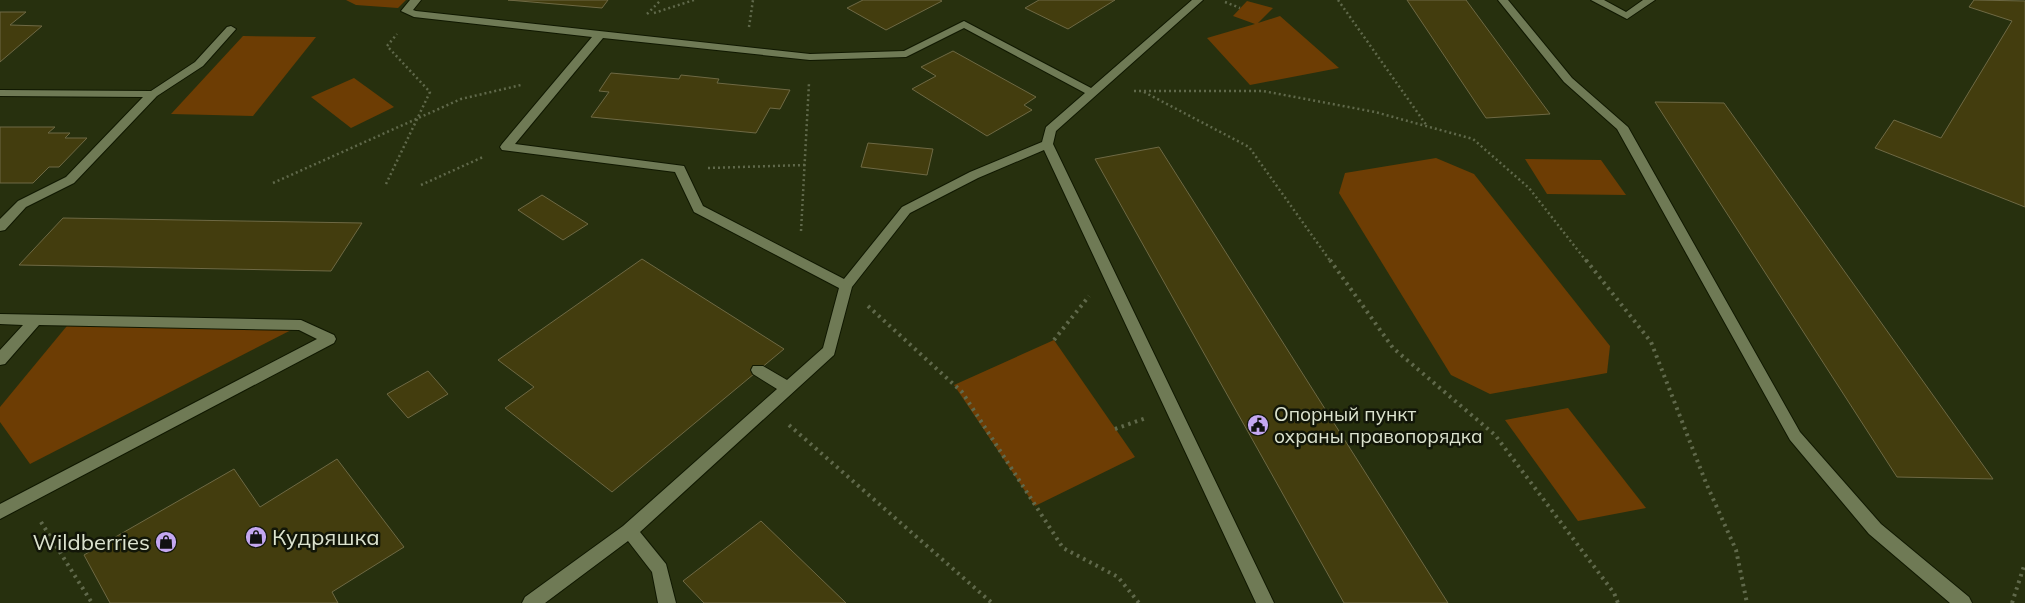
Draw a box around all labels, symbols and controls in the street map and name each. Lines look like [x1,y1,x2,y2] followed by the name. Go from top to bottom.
[1274,402,1483,448] place label: Опорный пункт охраны правопорядка
[1246,413,1270,437] public building icon: Опорный пункт охраны правопорядка
[272,523,380,551] place label: Кудряшка
[244,525,268,549] shop icon: Кудряшка
[33,528,150,556] place label: Wildberries
[154,530,178,554] shop icon: Wildberries

